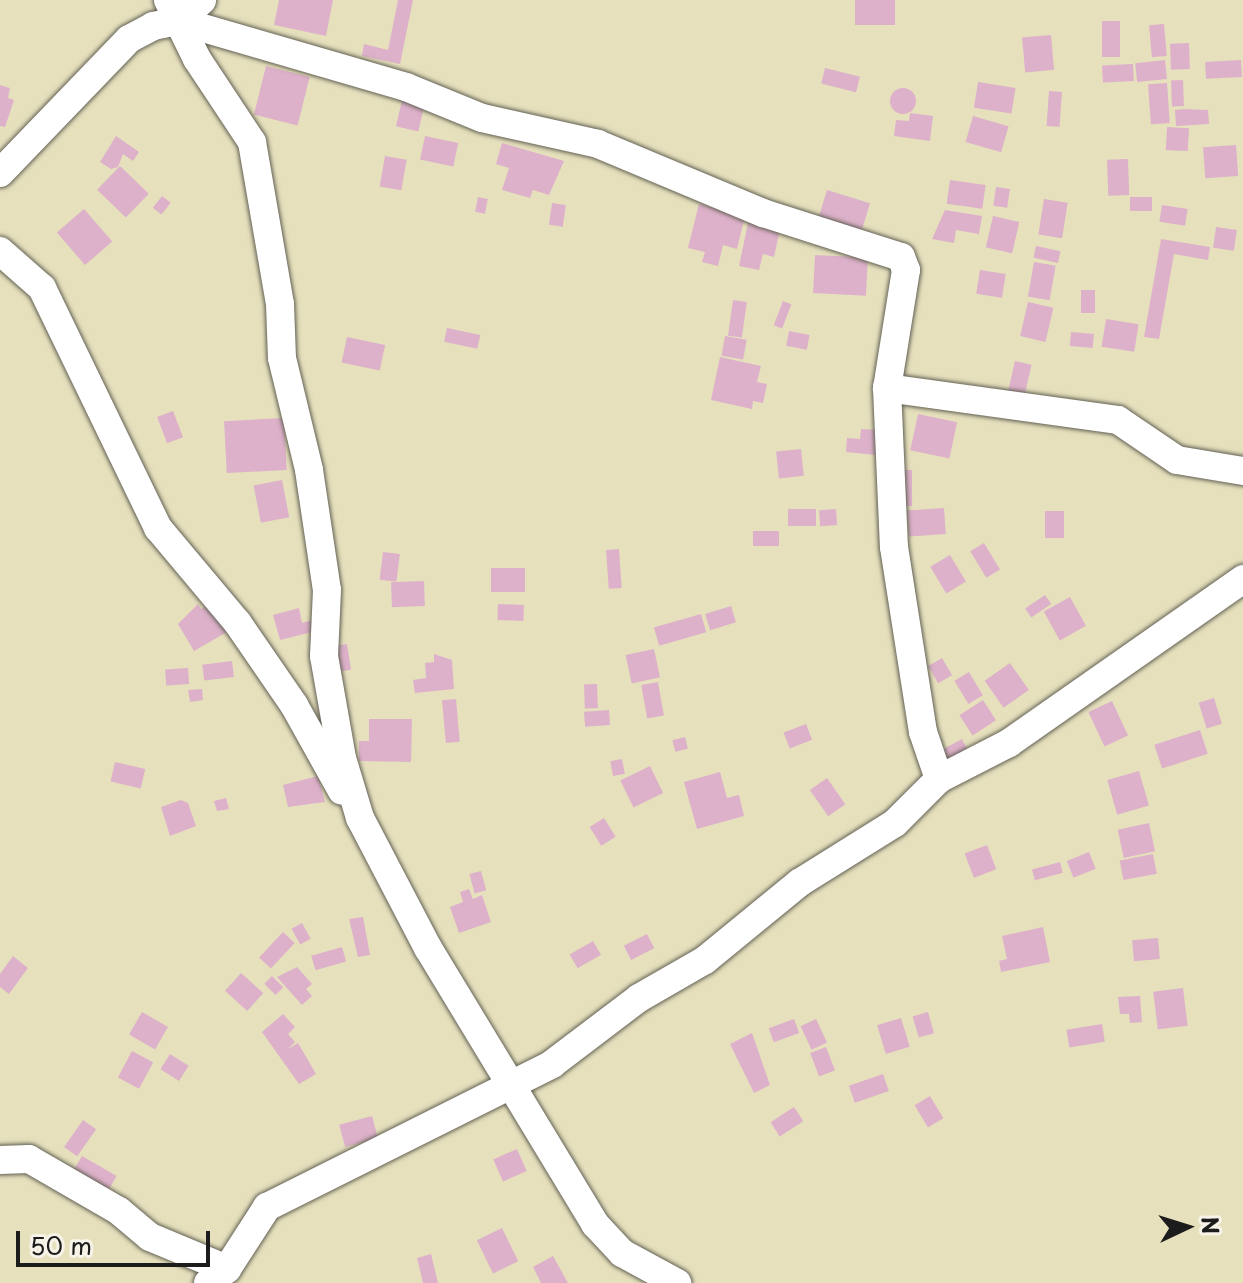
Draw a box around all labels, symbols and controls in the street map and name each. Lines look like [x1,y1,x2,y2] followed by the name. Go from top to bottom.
[1147,1187,1227,1267] north arrow
[20,1215,214,1265] scale bar
[1194,1215,1229,1235] text: N
[30,1227,92,1263] text: 50 m

